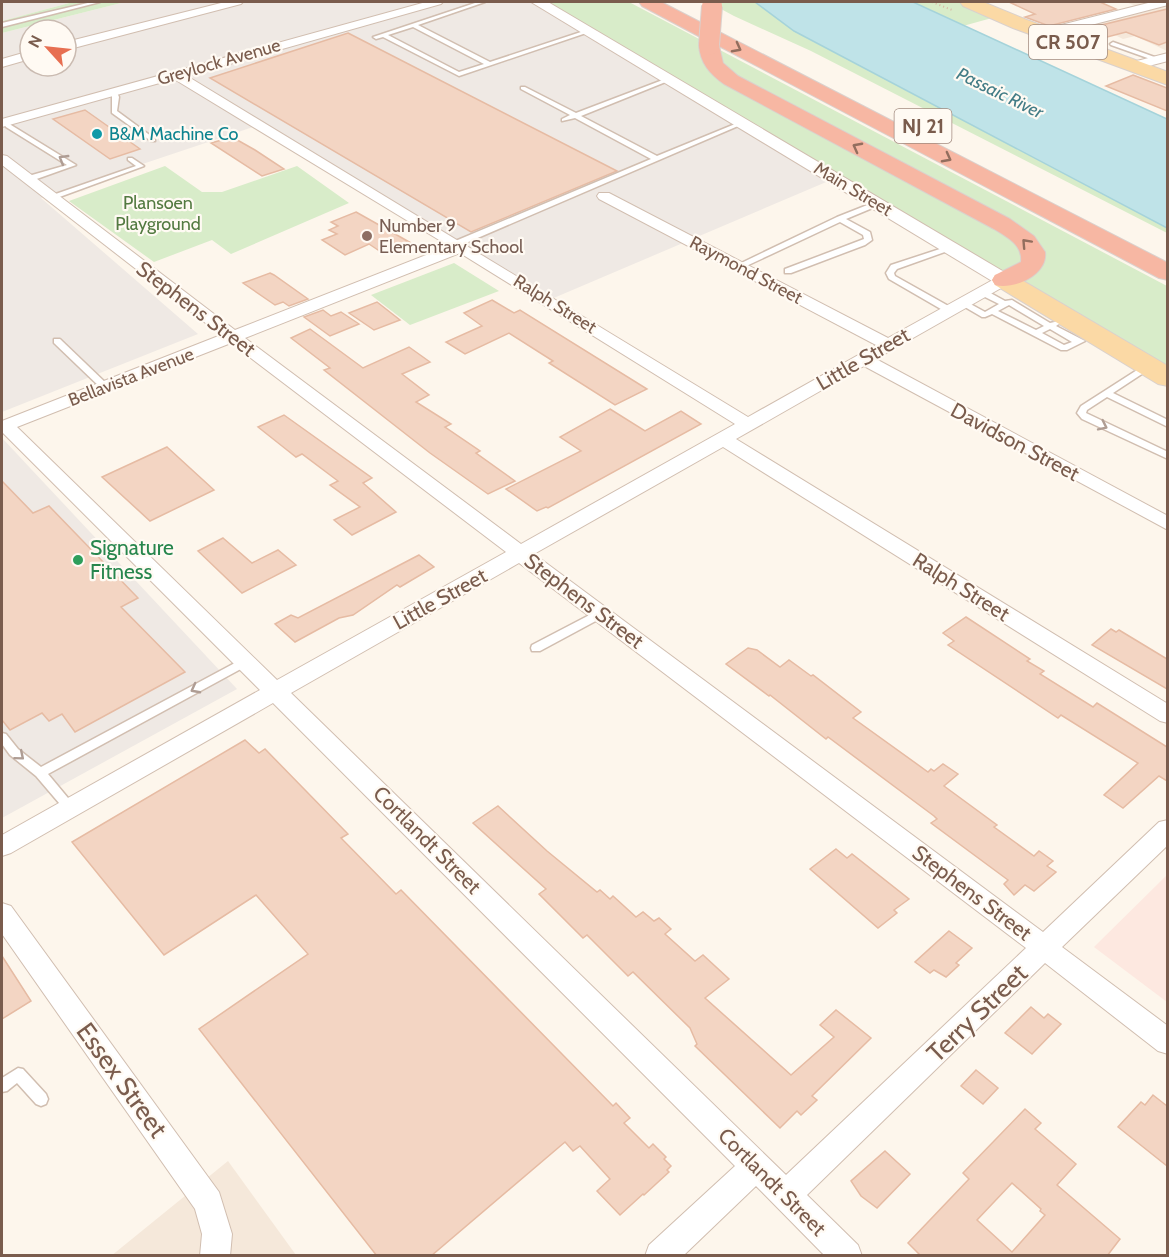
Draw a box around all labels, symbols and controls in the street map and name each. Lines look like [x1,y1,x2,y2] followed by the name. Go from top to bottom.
[18,18,78,78] north arrow
[1029,25,1107,59] road number: CR 507
[24,32,46,51] text: N
[155,34,283,90] street label: Greylock Avenue
[731,41,742,52] one-way arrow
[953,63,1048,124] water label: Passaic River
[894,109,952,143] road number: NJ 21
[109,123,238,145] place label: B&M Machine Co
[90,127,104,141] marker: B&M Machine Co
[853,143,863,154] one-way arrow
[941,151,952,162] one-way arrow
[59,155,69,166] one-way arrow
[810,157,896,221] street label: Main Street
[115,192,201,235] park label: Plansoen Playground
[379,215,524,258] place label: Number 9 Elementary School
[360,229,374,243] marker: Number 9 Elementary School
[686,231,806,309] street label: Raymond Street
[1022,239,1033,250] one-way arrow
[132,256,261,362] street label: Stephens Street
[509,270,601,338] street label: Ralph Street
[812,322,914,395] street label: Little Street
[65,343,197,411] street label: Bellavista Avenue
[947,397,1084,486] street label: Davidson Street
[1097,418,1108,430] one-way arrow
[90,535,174,584] place label: Signature Fitness
[908,547,1014,626] street label: Ralph Street
[520,548,649,654] street label: Stephens Street
[71,553,85,567] marker: Signature Fitness
[388,563,491,635] street label: Little Street
[190,682,201,693] one-way arrow
[13,749,24,760] one-way arrow
[368,781,486,899] street label: Cortlandt Street
[908,840,1037,946] street label: Stephens Street
[920,957,1034,1069] street label: Terry Street
[70,1016,174,1144] street label: Essex Street
[713,1123,831,1241] street label: Cortlandt Street

